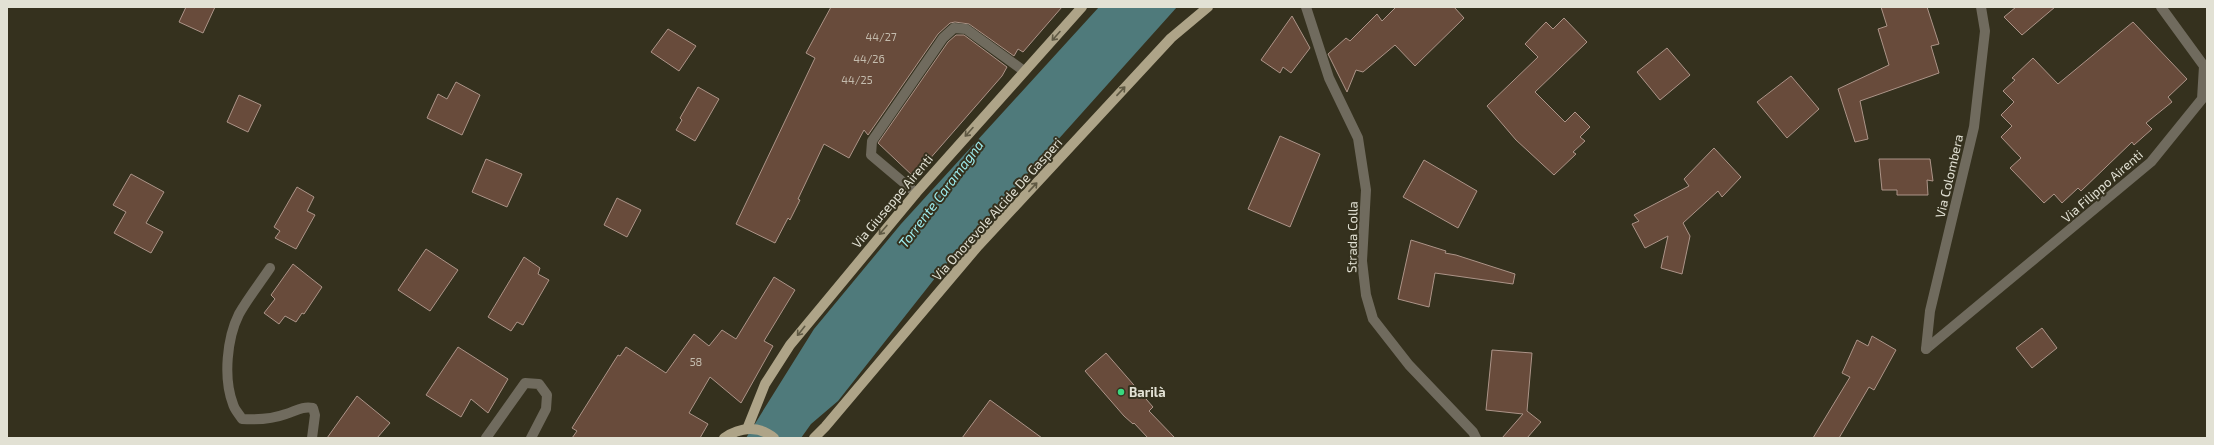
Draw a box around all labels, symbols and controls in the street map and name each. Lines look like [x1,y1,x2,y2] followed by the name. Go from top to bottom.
[865,30,897,43] house number: 44/27
[1051,31,1061,41] one-way arrow
[853,52,885,65] house number: 44/26
[841,73,873,86] house number: 44/25
[1117,86,1126,96] one-way arrow
[964,127,973,138] one-way arrow
[1932,133,1966,219] street label: Via Colombera
[929,134,1065,284] street label: Via Onorevole Alcide De Gasperi
[894,136,987,251] water label: Torrente Caramagna
[2058,146,2146,226] street label: Via Filippo Airenti
[848,151,936,251] street label: Via Giuseppe Airenti
[1028,182,1038,192] one-way arrow
[1343,201,1361,273] street label: Strada Colla
[879,225,888,236] one-way arrow
[797,326,806,337] one-way arrow
[690,355,702,368] house number: 58
[1129,384,1166,400] place label: Barilà
[1116,387,1126,397] marker: Barilà

